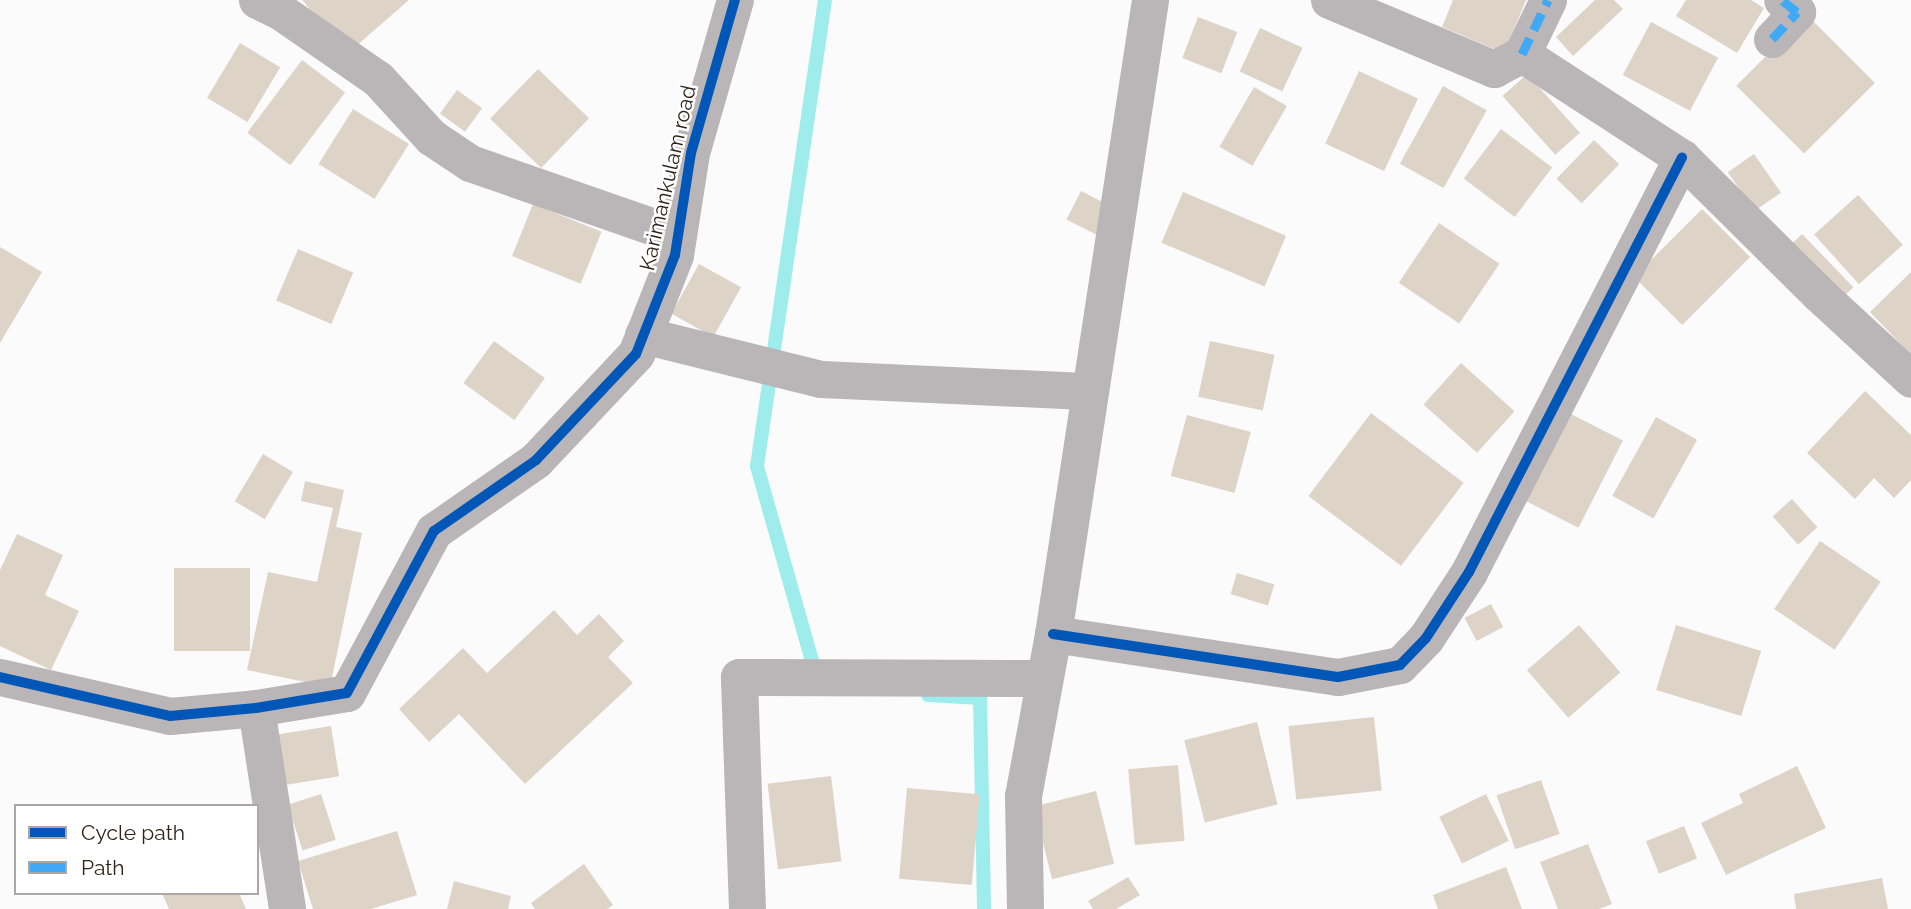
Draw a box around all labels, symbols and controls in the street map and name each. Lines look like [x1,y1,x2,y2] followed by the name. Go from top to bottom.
[634,83,702,273] street label: Karimankulam road
[14,804,259,895] legend
[81,820,185,845] text: Cycle path
[81,855,125,880] text: Path

